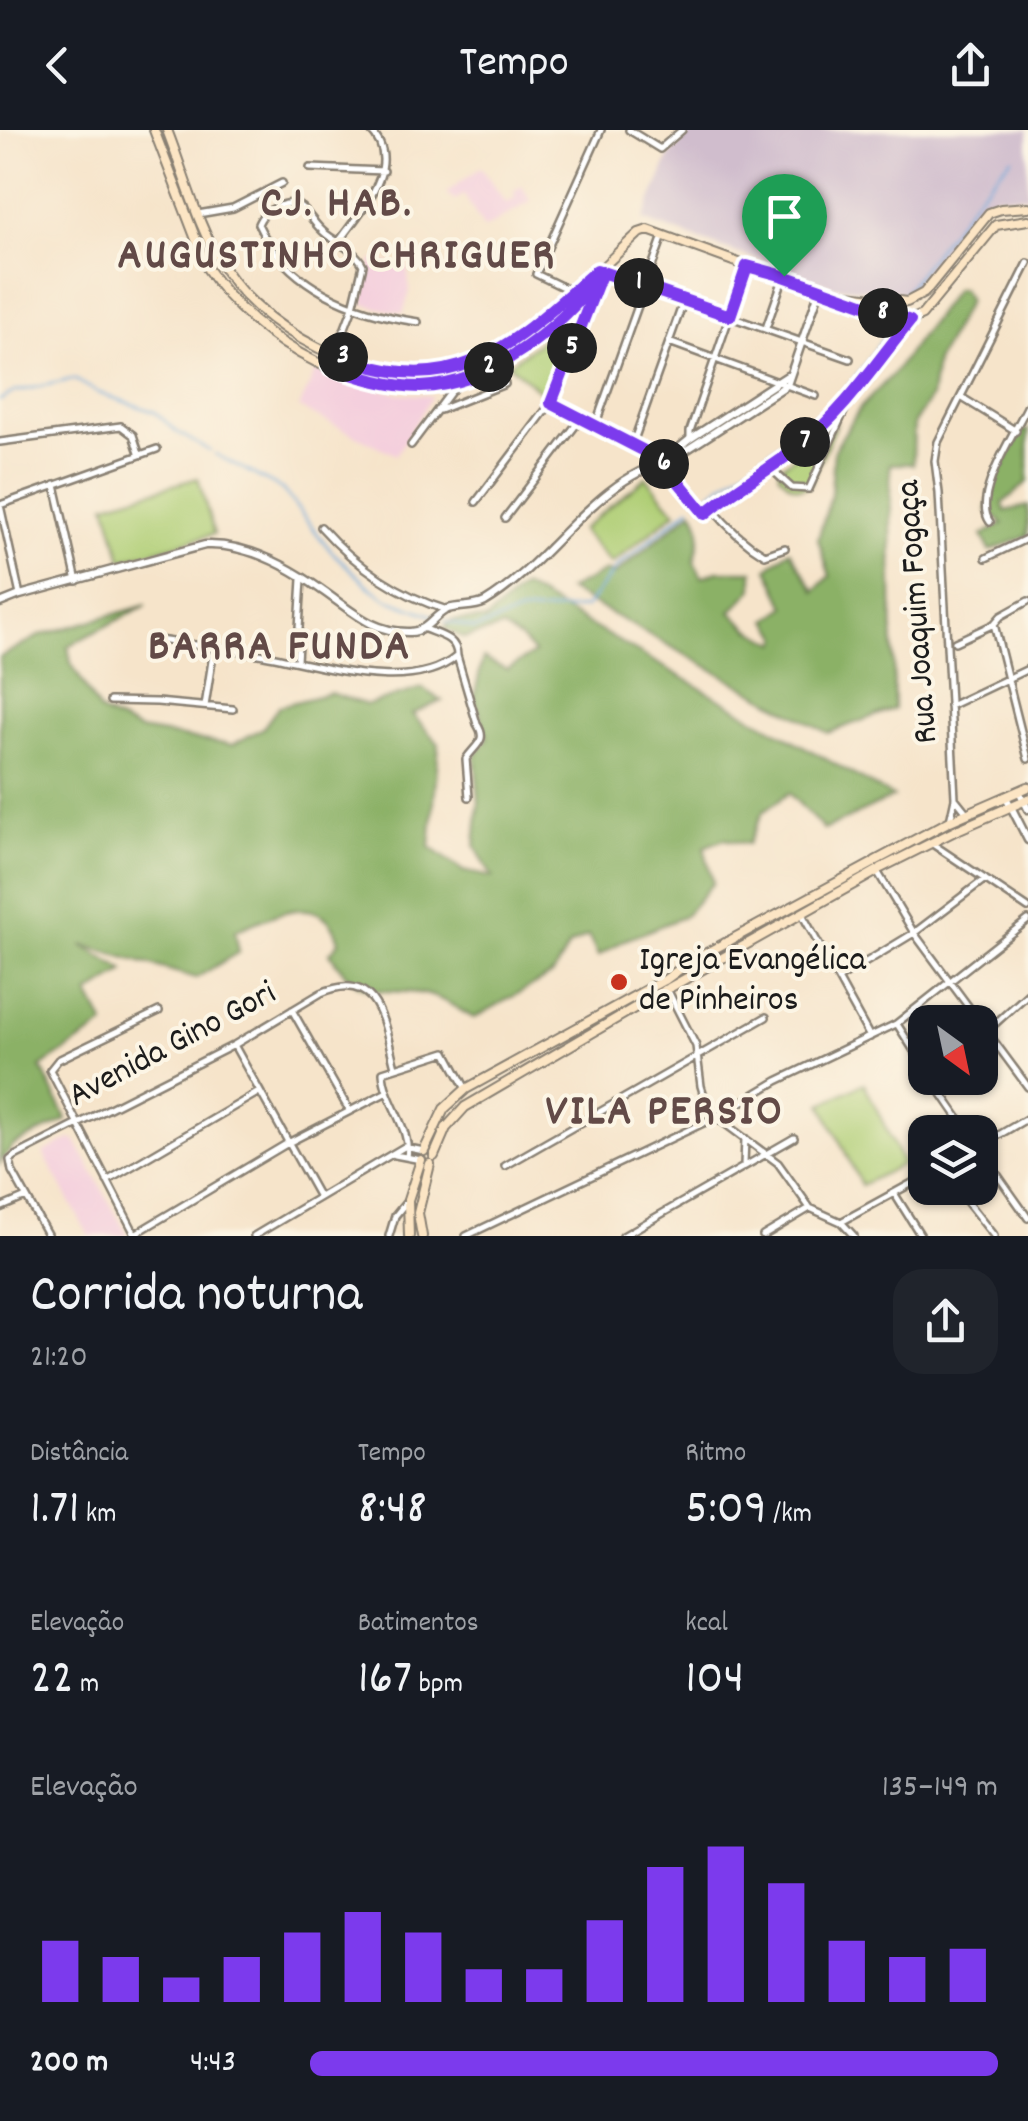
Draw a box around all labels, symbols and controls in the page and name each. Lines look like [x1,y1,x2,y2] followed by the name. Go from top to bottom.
[459,33,569,97] text: Tempo
[30,38,85,93] icon: back
[943,38,998,93] icon: share
[117,174,557,290] district label: CJ. HAB. AUGUSTINHO CHRIGUER
[742,174,827,277] pin
[757,189,812,244] icon: arrive
[614,258,664,308] pin: 1
[636,263,642,303] text: 1
[858,288,908,338] pin: 8
[877,293,889,333] text: 8
[547,323,597,373] pin: 5
[566,328,578,368] text: 5
[318,332,368,382] pin: 3
[337,337,349,377] text: 3
[464,342,514,392] pin: 2
[483,347,495,387] text: 2
[780,417,830,467] pin: 7
[800,422,810,462] text: 7
[639,439,689,489] pin: 6
[657,444,671,484] text: 6
[885,478,953,745] street label: Rua Joaquim Fogaça
[148,617,412,681] district label: BARRA FUNDA
[639,937,866,1027] place label: Igreja Evangélica de Pinheiros
[60,970,286,1122] street label: Avenida Gino Gori
[608,971,630,993] marker: Igreja Evangélica de Pinheiros
[908,1005,998,1095] north arrow
[908,1005,998,1205] map controls
[546,1082,784,1146] district label: VILA PERSIO
[908,1115,998,1205] button: layers
[30,1259,362,1338] text: Corrida noturna
[893,1269,998,1374] button: share
[30,1336,88,1382] text: 21:20
[30,1435,128,1475] text: Distância
[358,1435,426,1475] text: Tempo
[685,1435,746,1475] text: Ritmo
[30,1475,79,1547] text: 1.71
[358,1475,427,1547] text: 8:48
[685,1475,767,1547] text: 5:09
[79,1496,117,1536] text: km
[767,1496,812,1536] text: /km
[30,1605,124,1645] text: Elevação
[358,1605,479,1645] text: Batimentos
[685,1605,728,1645] text: kcal
[30,1645,74,1717] text: 22
[358,1645,412,1717] text: 167
[685,1645,744,1717] text: 104
[74,1666,99,1706] text: m
[412,1666,463,1706] text: bpm
[30,1766,138,1812] text: Elevação
[882,1766,998,1812] text: 135–149 m
[30,2041,108,2087] text: 200 m
[190,2041,236,2087] text: 4:43

